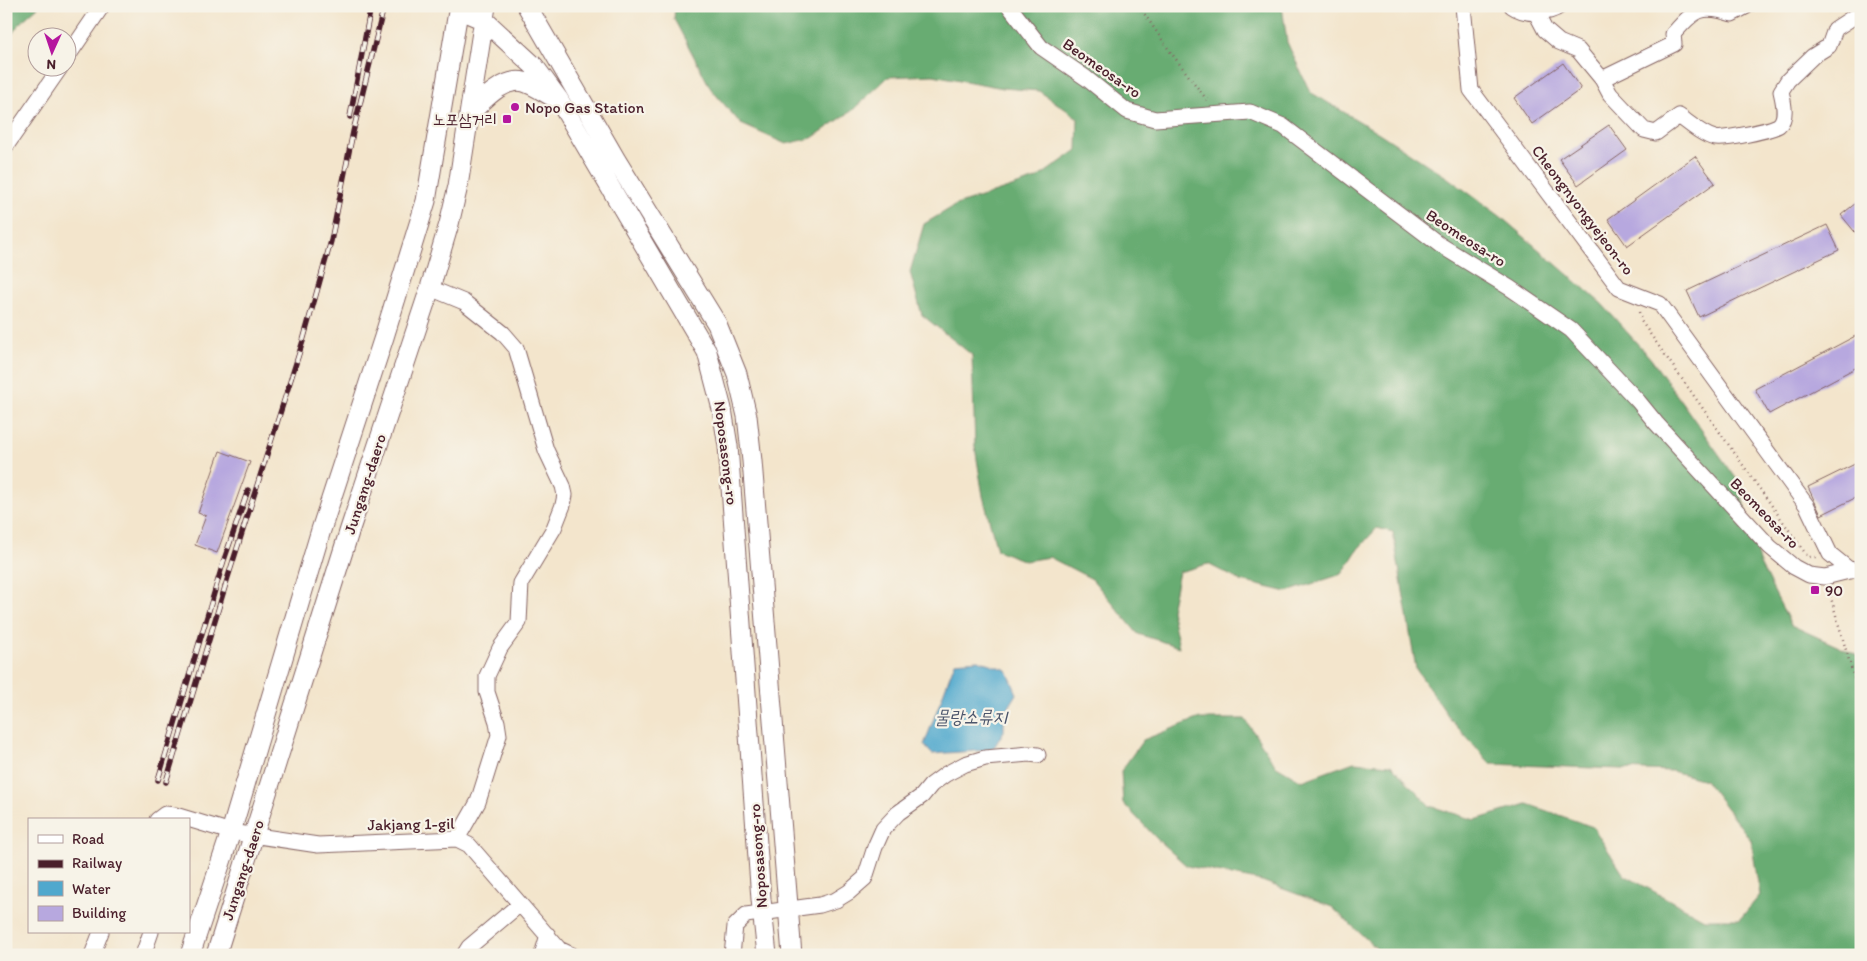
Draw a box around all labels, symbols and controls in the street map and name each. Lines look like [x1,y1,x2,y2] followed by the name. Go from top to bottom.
[28,28,78,78] north arrow
[1059,34,1145,102] street label: Beomeosa-ro
[46,56,57,73] text: N
[525,98,645,117] place label: Nopo Gas Station
[509,101,521,113] marker: Nopo Gas Station
[433,110,497,129] place label: 노포삼거리
[501,113,513,125] marker: 노포삼거리
[1528,141,1638,279] street label: Cheongnyongyejeon-ro
[1423,205,1509,271] street label: Beomeosa-ro
[710,400,742,506] street label: Noposasong-ro
[340,431,390,537] street label: Jungang-daero
[1726,474,1804,552] street label: Beomeosa-ro
[1825,581,1843,600] place label: 90
[1809,584,1821,596] marker: 90
[935,706,1010,728] water label: 물랑소류지
[745,803,771,909] street label: Noposasong-ro
[367,814,455,834] street label: Jakjang 1-gil
[218,817,268,923] street label: Jungang-daero
[28,818,190,934] legend
[72,830,105,848] text: Road
[72,854,122,872] text: Railway
[72,880,111,898] text: Water
[72,904,126,922] text: Building

